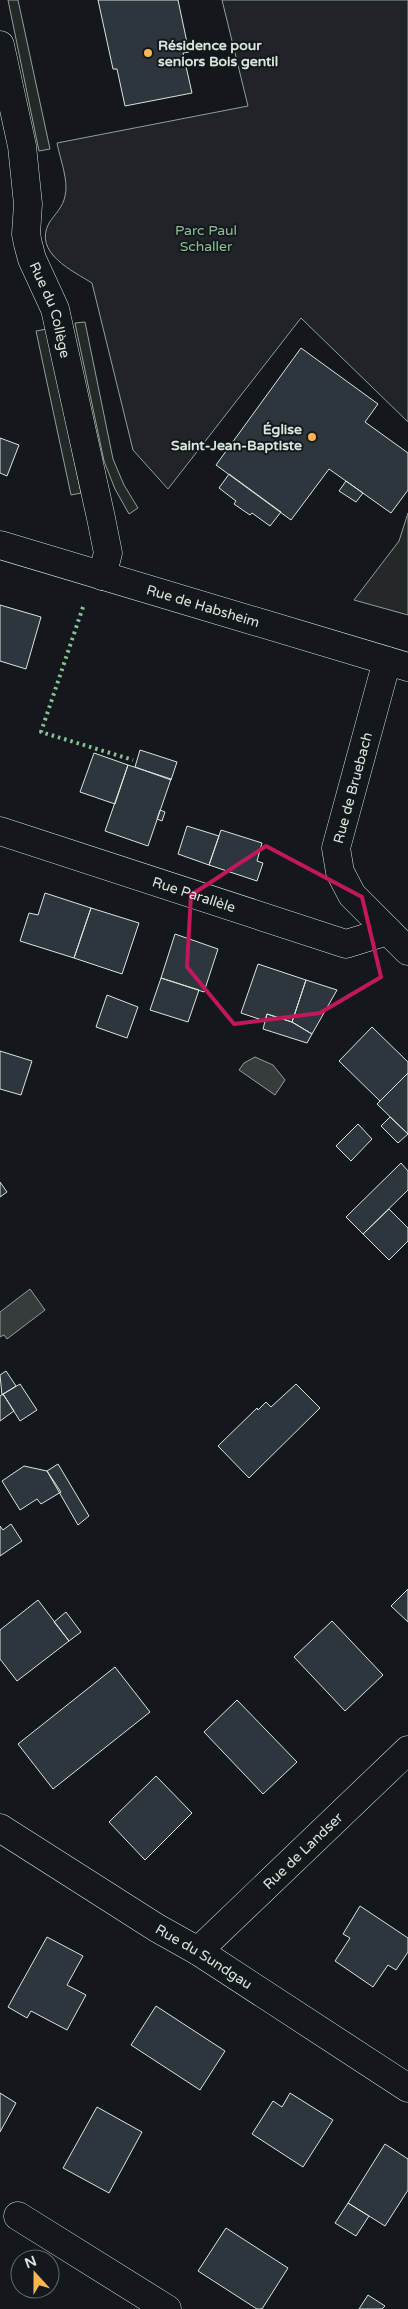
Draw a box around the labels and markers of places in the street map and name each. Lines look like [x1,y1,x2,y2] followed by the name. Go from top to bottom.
[158,37,278,70] place label: Résidence pour seniors Bois gentil
[142,47,154,59] marker: Résidence pour seniors Bois gentil
[171,421,302,454] place label: Église Saint-Jean-Baptiste
[306,431,318,443] marker: Église Saint-Jean-Baptiste

